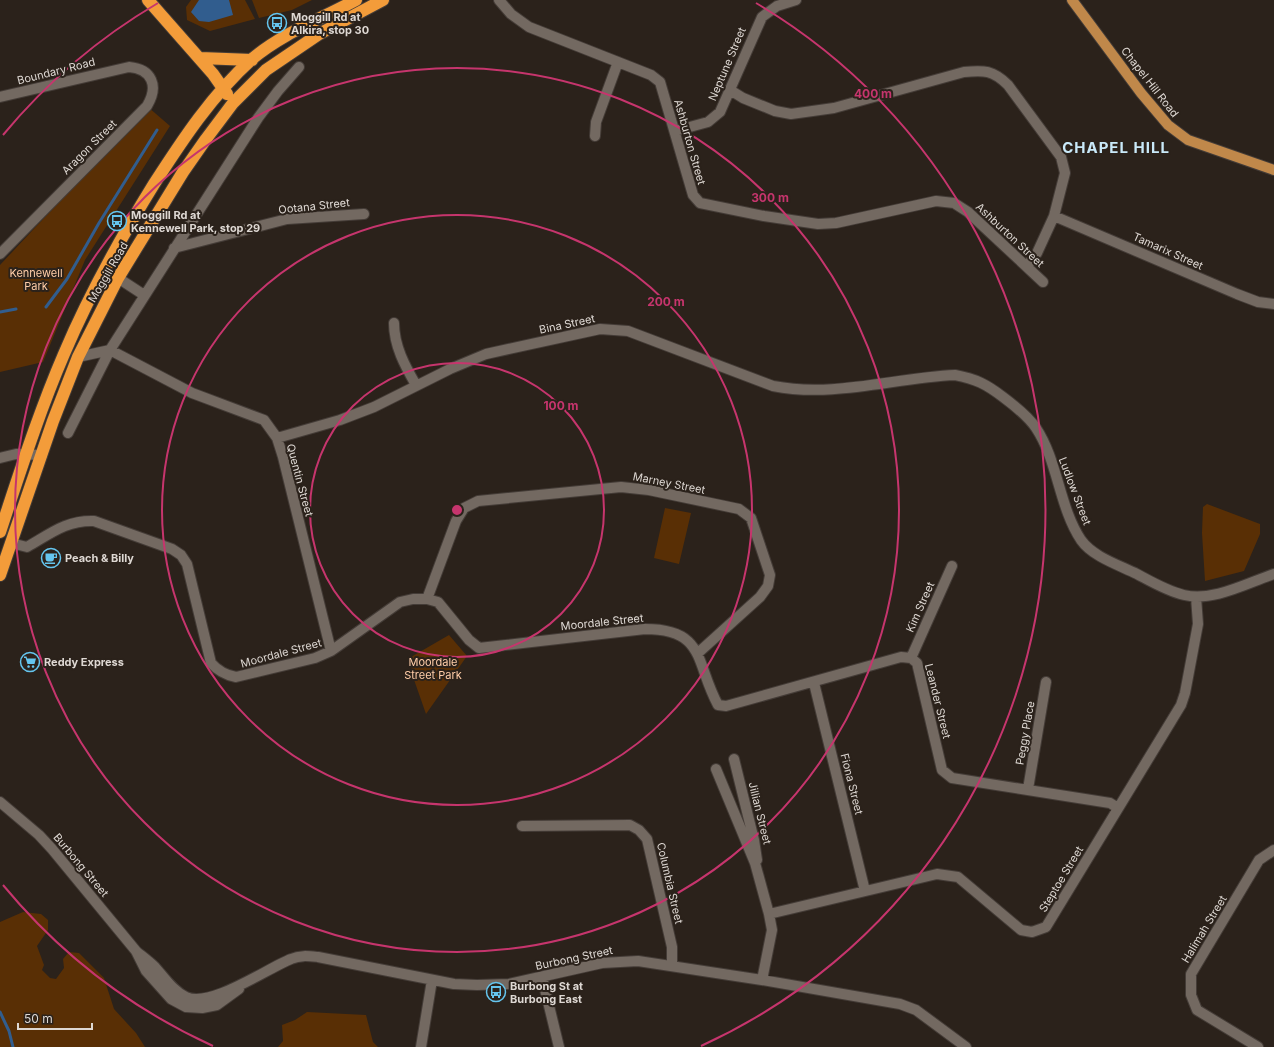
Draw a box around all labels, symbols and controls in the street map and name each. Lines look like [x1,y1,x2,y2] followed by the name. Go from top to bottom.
[291,10,369,37] place label: Moggill Rd at Alkira, stop 30
[266,12,288,34] bus stop icon: Moggill Rd at Alkira, stop 30
[705,25,749,103] street label: Neptune Street
[1118,44,1182,120] street label: Chapel Hill Road
[16,55,96,87] street label: Boundary Road
[854,86,892,101] text: 400 m
[671,98,709,187] street label: Ashburton Street
[59,116,120,177] street label: Aragon Street
[1062,138,1170,157] district label: CHAPEL HILL
[751,190,789,205] text: 300 m
[278,195,351,217] street label: Ootana Street
[973,200,1047,270] street label: Ashburton Street
[131,208,260,235] place label: Moggill Rd at Kennewell Park, stop 29
[106,210,128,232] bus stop icon: Moggill Rd at Kennewell Park, stop 29
[1131,229,1206,273] street label: Tamarix Street
[85,239,131,305] street label: Moggill Road
[9,266,63,293] park label: Kennewell Park
[647,294,685,309] text: 200 m
[538,311,597,337] street label: Bina Street
[543,398,579,413] text: 100 m
[284,442,317,518] street label: Quentin Street
[1056,455,1095,527] street label: Ludlow Street
[632,469,707,497] street label: Marney Street
[450,503,464,517] centre of rings
[40,547,62,569] cafe icon: Peach & Billy
[65,551,134,565] place label: Peach & Billy
[903,579,938,635] street label: Kim Street
[560,611,645,633] street label: Moordale Street
[239,635,323,671] street label: Moordale Street
[19,651,41,673] supermarket icon: Reddy Express
[44,655,124,669] place label: Reddy Express
[404,655,462,682] park label: Moordale Street Park
[922,662,954,740] street label: Leander Street
[1012,700,1038,766] street label: Peggy Place
[838,752,866,816] street label: Fiona Street
[745,780,775,846] street label: Jillian Street
[50,830,112,900] street label: Burbong Street
[654,841,686,925] street label: Columbia Street
[1036,843,1086,914] street label: Steptoe Street
[1178,892,1230,965] street label: Halimah Street
[534,943,614,973] street label: Burbong Street
[510,979,583,1006] place label: Burbong St at Burbong East
[485,981,507,1003] bus stop icon: Burbong St at Burbong East
[18,1005,92,1031] scale bar
[24,1011,53,1026] text: 50 m

